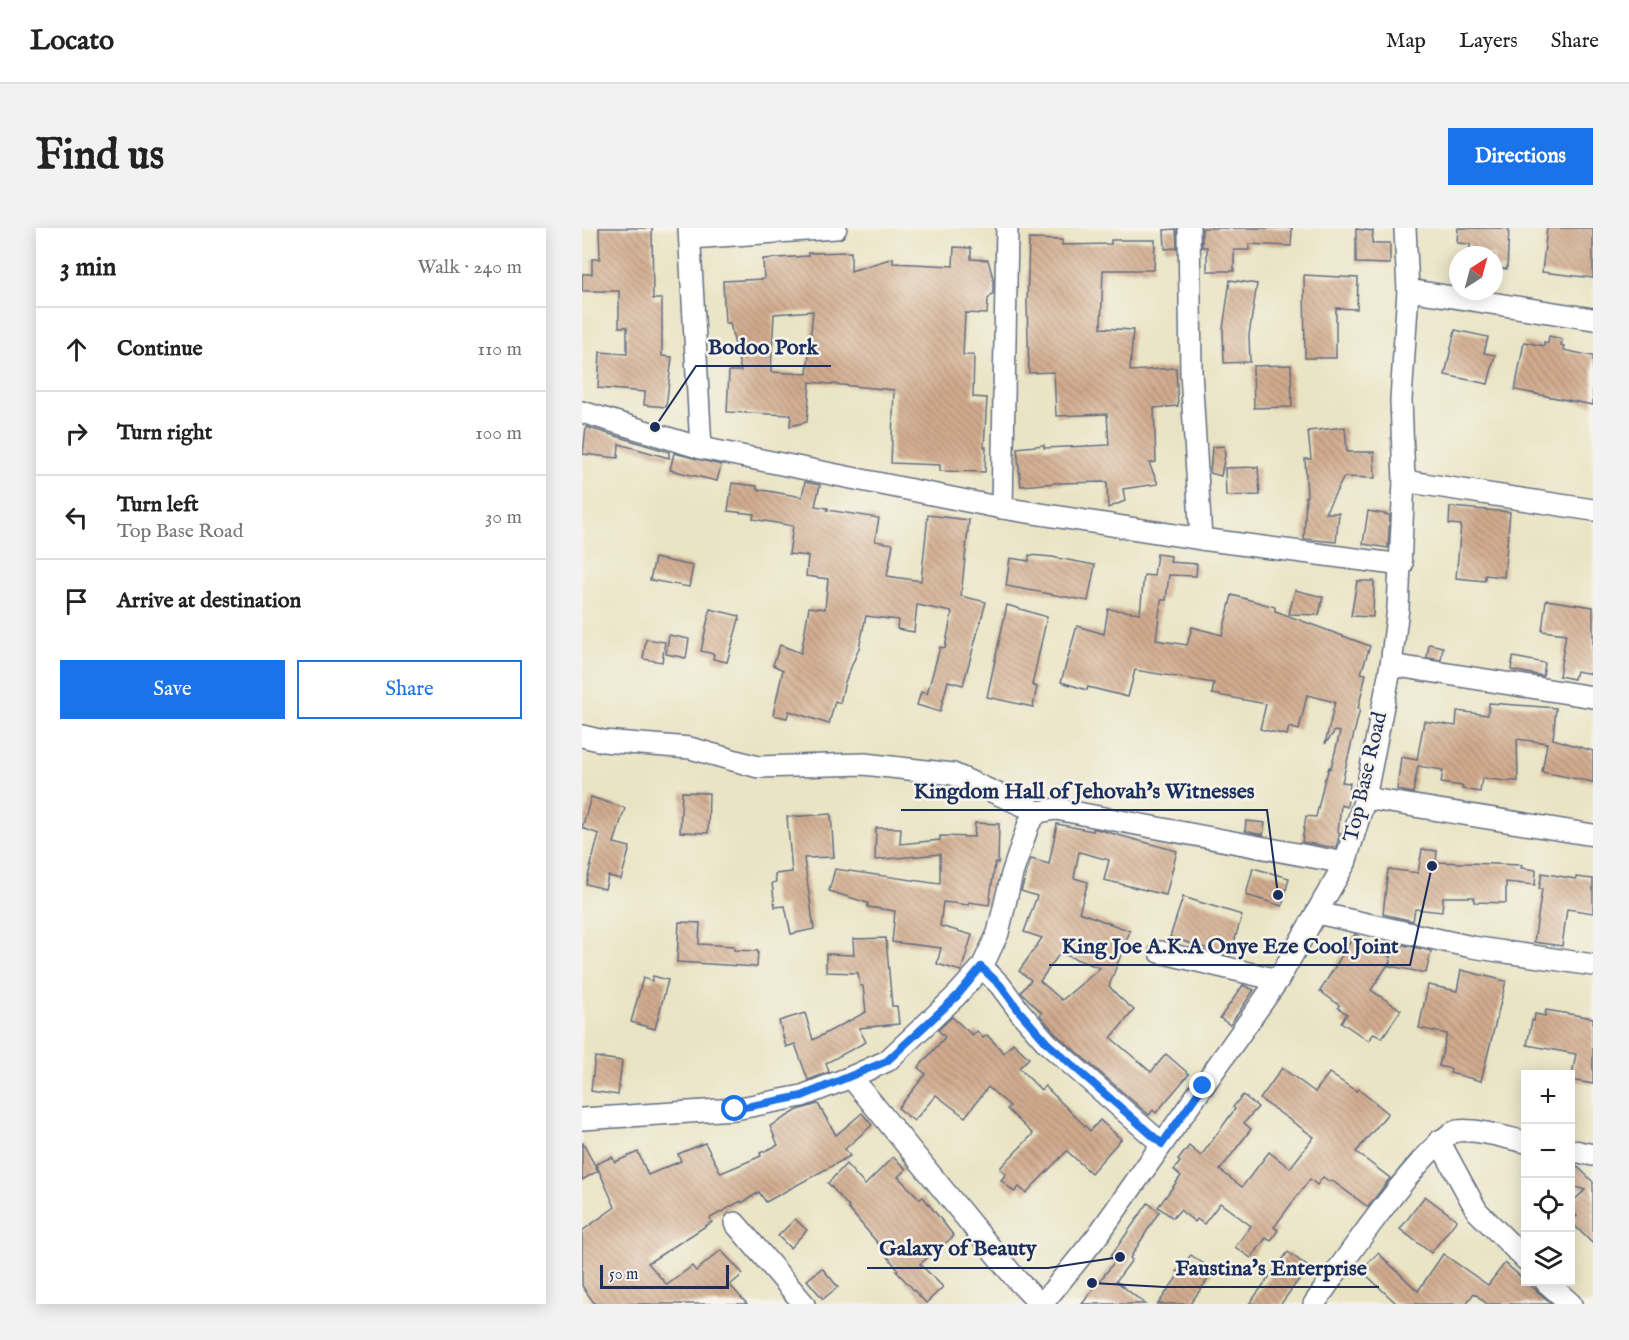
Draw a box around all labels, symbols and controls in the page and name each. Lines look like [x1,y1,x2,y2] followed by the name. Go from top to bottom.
[30,24,114,59] text: Locato
[1386,28,1426,55] text: Map
[1459,28,1518,55] text: Layers
[1551,28,1599,55] text: Share
[1448,128,1593,185] button: Directions
[36,130,164,183] text: Find us
[1449,246,1503,300] north arrow
[60,251,116,284] text: 3 min
[417,255,522,280] text: Walk · 240 m
[696,326,831,366] callout: Bodoo Pork
[60,333,93,366] icon: ahead
[708,334,819,362] text: Bodoo Pork
[117,335,203,363] text: Continue
[478,337,522,362] text: 110 m
[60,417,93,450] icon: right
[117,419,212,447] text: Turn right
[475,421,522,446] text: 100 m
[117,491,199,519] text: Turn left
[60,501,93,534] icon: left
[485,505,522,530] text: 30 m
[117,519,243,544] text: Top Base Road
[60,585,93,618] icon: arrive
[117,587,301,615] text: Arrive at destination
[60,660,285,719] button: Save
[297,660,522,719] button: Share
[1338,709,1394,845] street label: Top Base Road
[901,770,1267,810] callout: Kingdom Hall of Jehovah's Witnesses
[913,778,1255,806] text: Kingdom Hall of Jehovah's Witnesses
[1049,925,1410,965] callout: King Joe A.K.A Onye Eze Cool Joint
[1061,933,1399,961] text: King Joe A.K.A Onye Eze Cool Joint
[1521,1070,1575,1286] map controls
[1521,1070,1575,1124] button: +
[1189,1072,1215,1098] route end
[721,1095,747,1121] route start
[1521,1124,1575,1178] button: −
[1521,1178,1575,1232] button: locate
[867,1228,1048,1268] callout: Galaxy of Beauty
[1521,1232,1575,1286] button: layers
[879,1235,1038,1263] text: Galaxy of Beauty
[1164,1247,1379,1287] callout: Faustina's Enterprise
[1175,1255,1367,1283] text: Faustina's Enterprise
[600,1262,729,1290] scale bar
[609,1265,638,1285] text: 50 m

